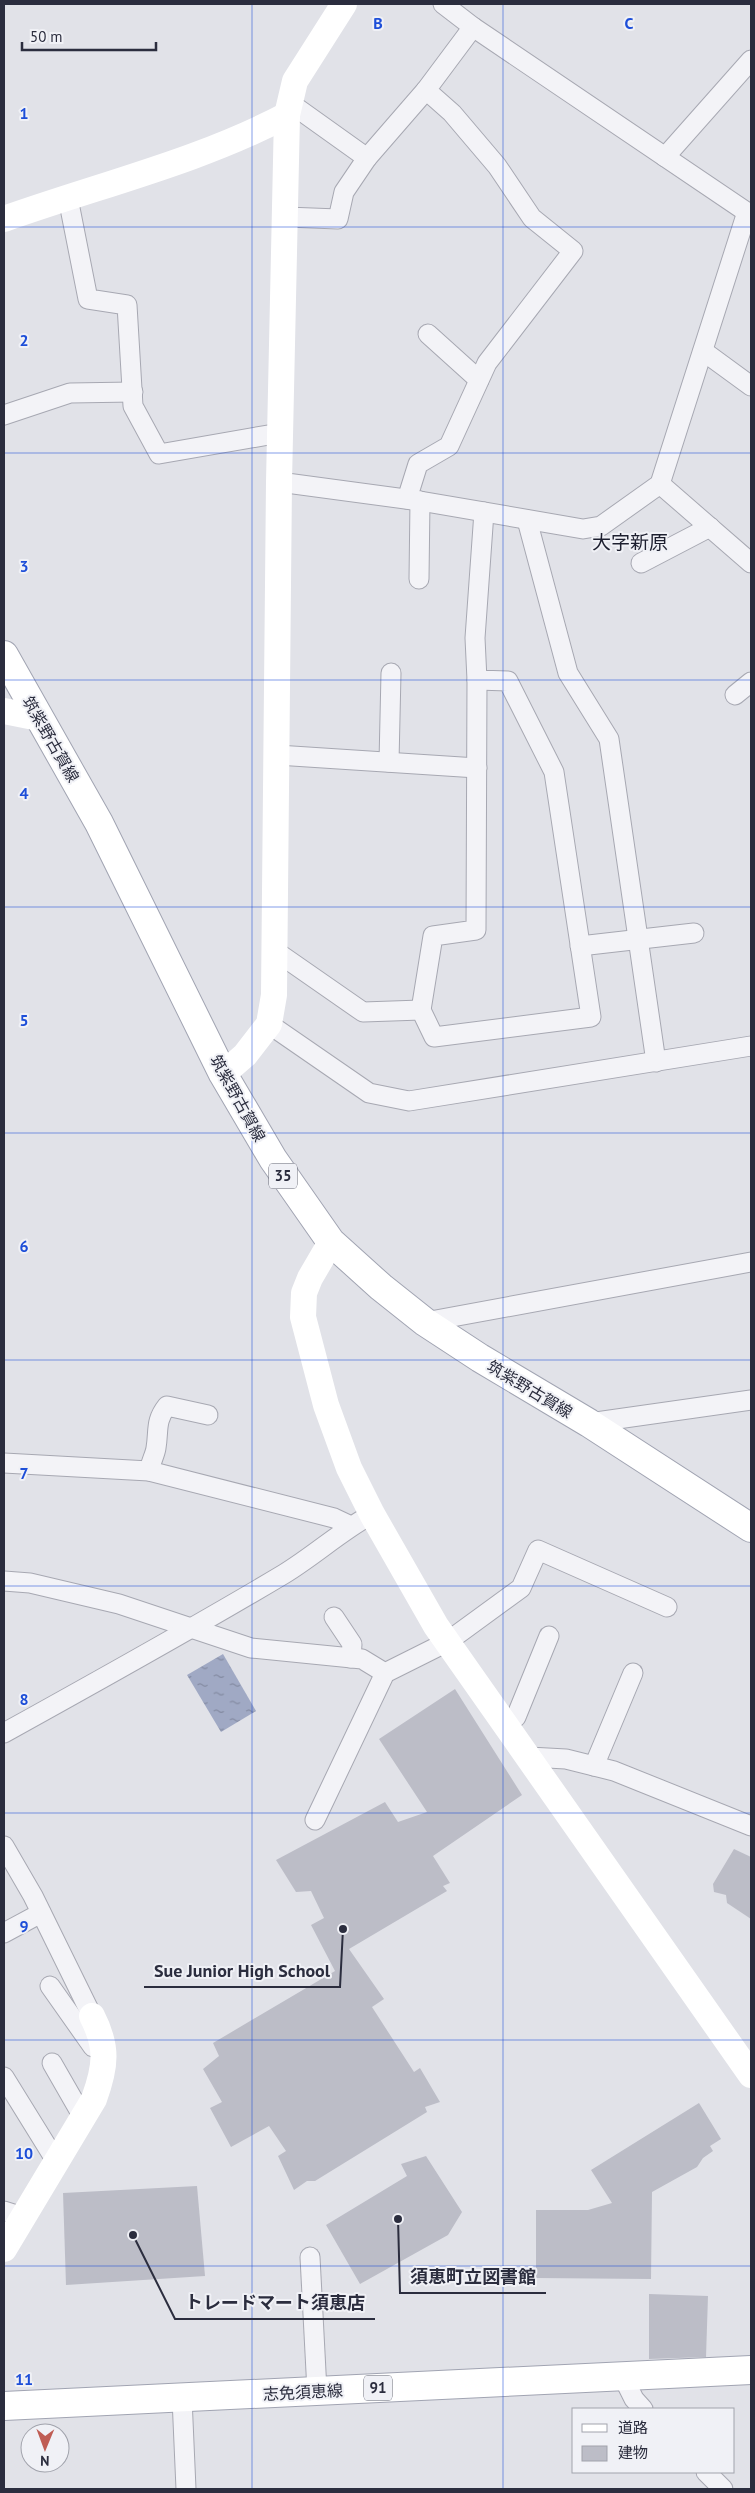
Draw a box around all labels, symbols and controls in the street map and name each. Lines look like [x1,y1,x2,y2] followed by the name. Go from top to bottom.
[373,13,383,33] text: B
[625,13,634,33] text: C
[22,20,156,52] scale bar
[30,27,63,46] text: 50 m
[19,103,29,123] text: 1
[19,330,29,350] text: 2
[592,530,668,554] district label: 大字新原
[19,556,29,576] text: 3
[18,692,84,786] street label: 筑紫野古賀線
[19,783,29,803] text: 4
[19,1010,29,1030] text: 5
[206,1051,270,1145] street label: 筑紫野古賀線
[269,1164,297,1188] road number: 35
[19,1236,29,1256] text: 6
[484,1356,576,1422] street label: 筑紫野古賀線
[19,1463,29,1483] text: 7
[19,1689,29,1709] text: 8
[19,1916,29,1936] text: 9
[144,1954,340,1987] callout: Sue Junior High School
[154,1959,331,1982] text: Sue Junior High School
[15,2143,33,2163] text: 10
[400,2260,546,2293] callout: 須恵町立図書館
[410,2265,536,2288] text: 須恵町立図書館
[175,2286,375,2319] callout: トレードマート須恵店
[185,2291,365,2314] text: トレードマート須恵店
[15,2369,33,2389] text: 11
[364,2376,392,2400] road number: 91
[263,2380,343,2404] street label: 志免須恵線
[572,2408,735,2473] legend
[618,2418,648,2437] text: 道路
[20,2423,70,2473] north arrow
[618,2443,648,2462] text: 建物
[40,2452,50,2470] text: N

